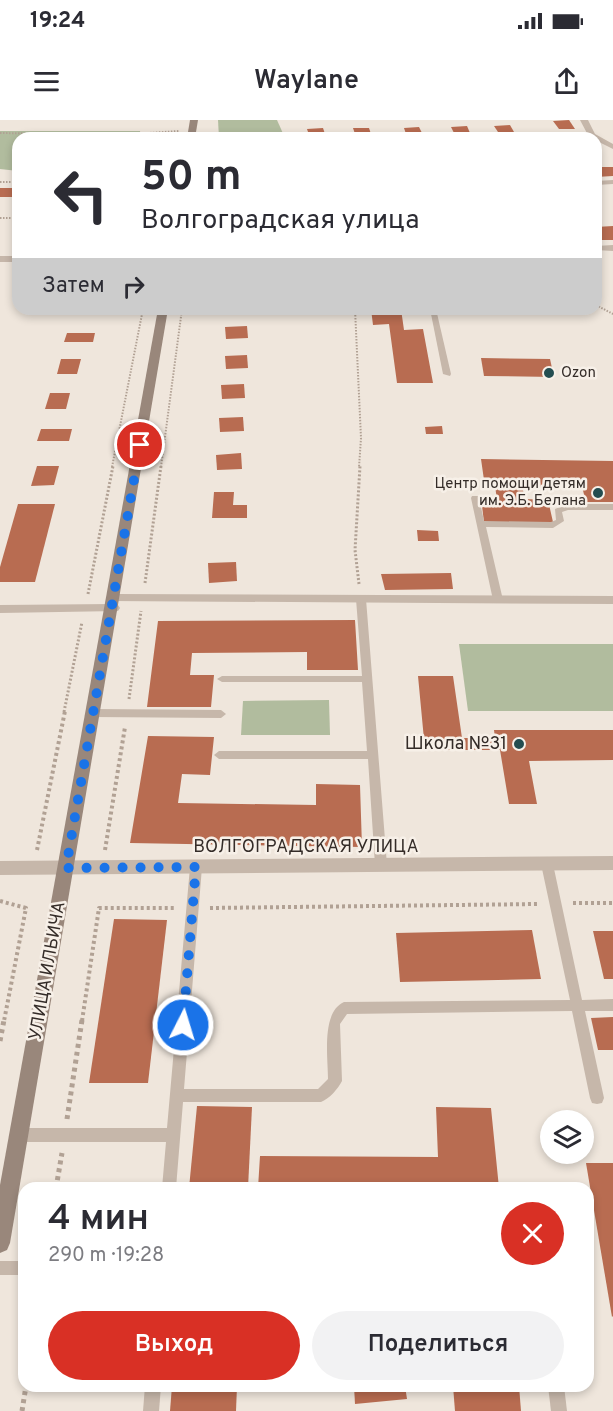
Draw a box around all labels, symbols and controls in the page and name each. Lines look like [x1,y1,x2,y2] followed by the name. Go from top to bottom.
[30,8,85,35] text: 19:24
[254,64,359,98] text: Waylane
[30,65,63,98] icon: menu
[550,65,583,98] icon: share
[141,152,242,205] text: 50 m
[42,156,120,234] icon: left
[141,204,419,238] text: Волгоградская улица
[117,270,150,303] icon: right
[42,273,105,300] text: Затем
[561,364,596,383] place label: Ozon
[542,366,556,380] marker: Ozon
[114,419,165,470] pin
[123,428,156,461] icon: arrive
[434,475,586,511] place label: Центр помощи детям им. Э.Б. Белана
[591,486,605,500] marker: Центр помощи детям им. Э.Б. Белана
[405,733,507,756] place label: Школа №31
[512,737,526,751] marker: Школа №31
[193,836,419,859] street label: ВОЛГОГРАДСКАЯ УЛИЦА
[24,900,72,1042] street label: УЛИЦА ИЛЬИЧА
[151,993,215,1057] position arrow
[540,1110,594,1164] map controls
[540,1110,594,1164] button: layers
[48,1197,149,1243] text: 4 мин
[501,1202,564,1265] button: close
[48,1243,164,1269] text: 290 m · 19:28
[48,1311,300,1380] button: Выход
[312,1311,564,1380] button: Поделиться

